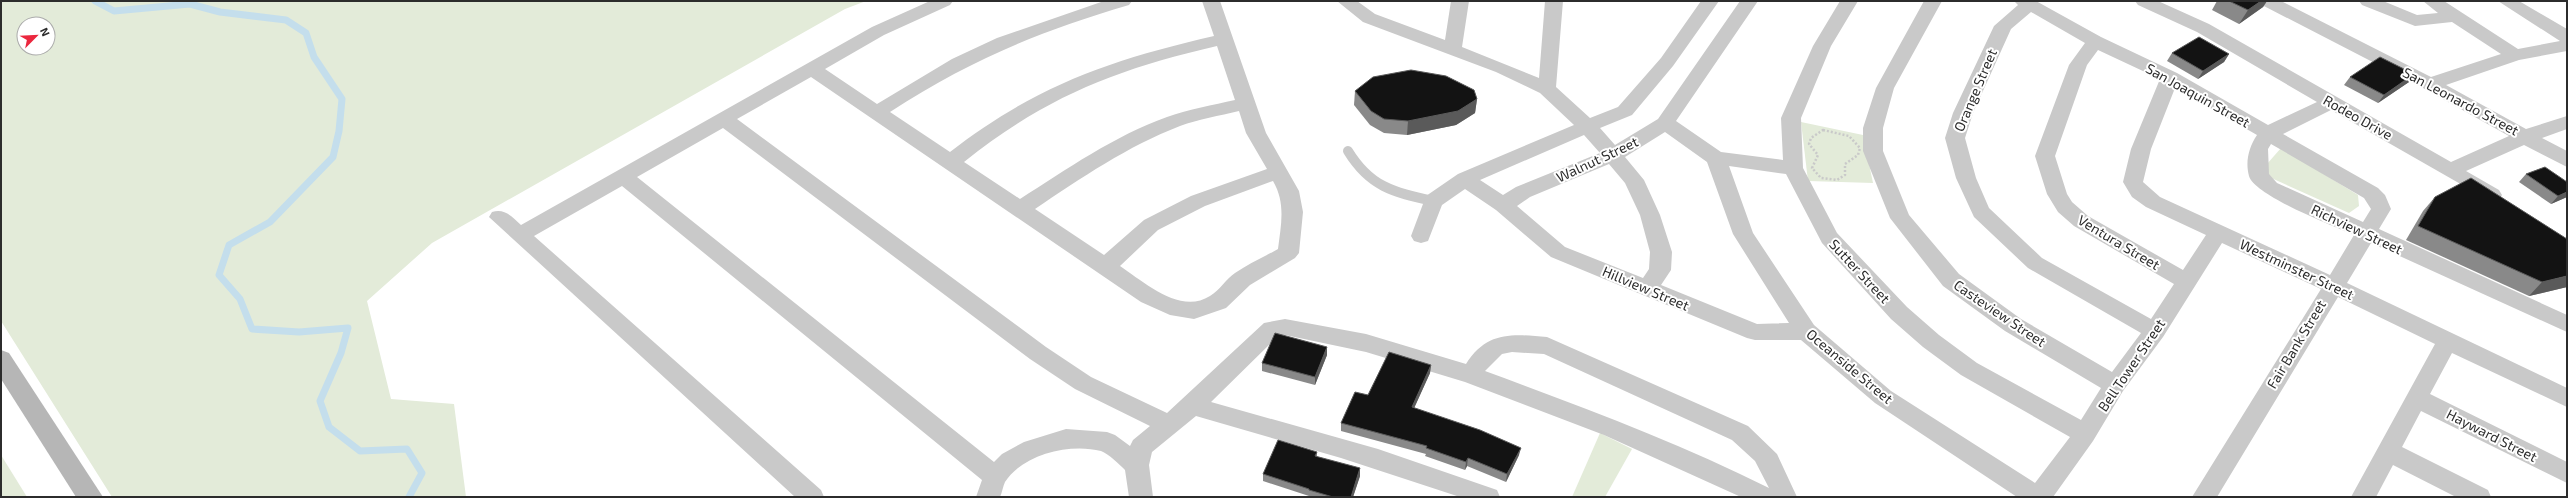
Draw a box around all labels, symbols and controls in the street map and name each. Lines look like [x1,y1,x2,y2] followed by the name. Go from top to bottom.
[16,16,56,56] north arrow
[38,25,53,38] text: N
[1950,46,2000,134] street label: Orange Street
[2143,59,2253,131] street label: San Joaquin Street
[2400,63,2522,139] street label: San Leonardo Street
[2320,91,2396,143] street label: Rodeo Drive
[1553,133,1641,185] street label: Walnut Street
[2309,200,2405,258] street label: Richview Street
[2075,211,2163,273] street label: Ventura Street
[1826,235,1894,307] street label: Sutter Street
[2237,235,2357,303] street label: Westminster Street
[1600,262,1692,314] street label: Hillview Street
[1951,276,2049,350] street label: Casteview Street
[2263,297,2329,391] street label: Fair Bank Street
[2094,316,2168,414] street label: Bell Tower Street
[1803,325,1897,407] street label: Oceanside Street
[2444,405,2540,465] street label: Hayward Street

